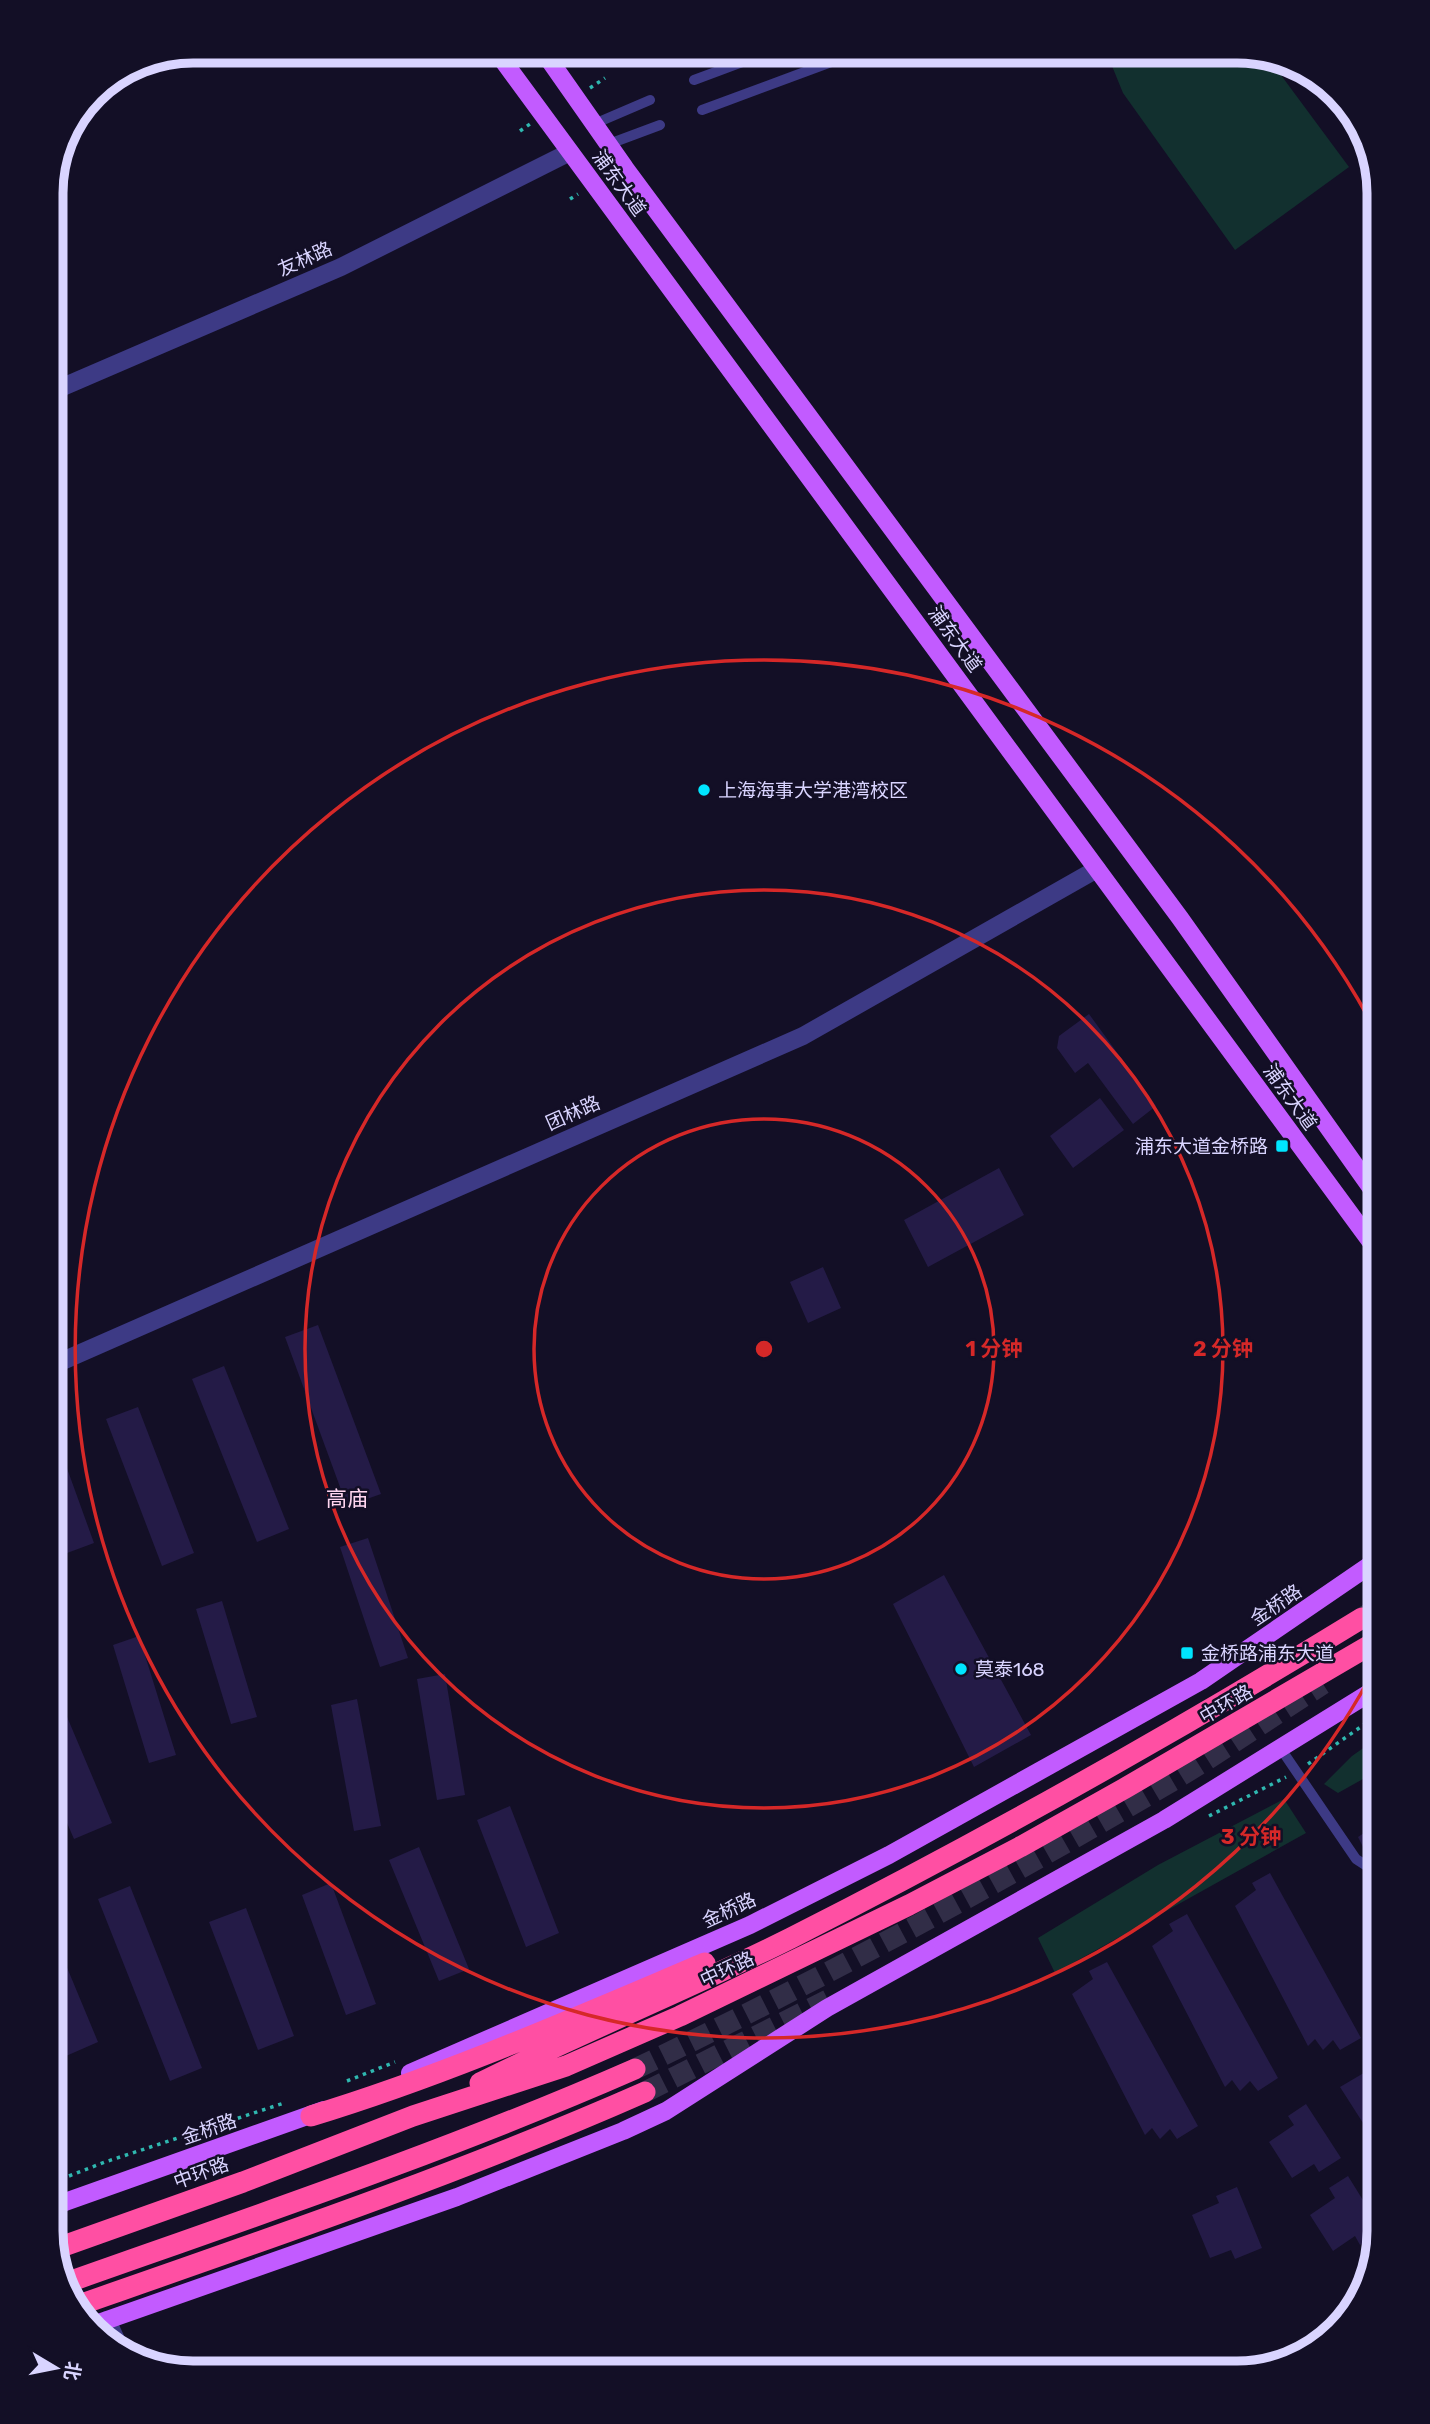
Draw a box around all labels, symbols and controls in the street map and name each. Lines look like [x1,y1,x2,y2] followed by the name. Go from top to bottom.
[587,145,651,221] street label: 浦东大道
[274,237,336,281] street label: 友林路
[923,601,987,677] street label: 浦东大道
[718,779,908,802] place label: 上海海事大学港湾校区
[696,782,712,798] marker: 上海海事大学港湾校区
[1258,1059,1322,1135] street label: 浦东大道
[542,1091,604,1135] street label: 团林路
[1135,1135,1268,1158] place label: 浦东大道金桥路
[1274,1138,1290,1154] marker: 浦东大道金桥路
[966,1336,1022,1361] text: 1 分钟
[1193,1336,1253,1361] text: 2 分钟
[752,1337,776,1361] centre of rings
[326,1486,368,1511] district label: 高庙
[1246,1580,1306,1630] street label: 金桥路
[1201,1642,1334,1665] place label: 金桥路浦东大道
[1179,1645,1195,1661] marker: 金桥路浦东大道
[975,1658,1045,1681] place label: 莫泰168
[953,1661,969,1677] marker: 莫泰168
[1196,1680,1256,1728] street label: 中环路
[1221,1824,1281,1849] text: 3 分钟
[698,1888,760,1932] street label: 金桥路
[696,1947,758,1991] street label: 中环路
[178,2109,240,2149] street label: 金桥路
[170,2152,232,2194] street label: 中环路
[21,2333,91,2403] north arrow
[59,2360,85,2382] text: 北

